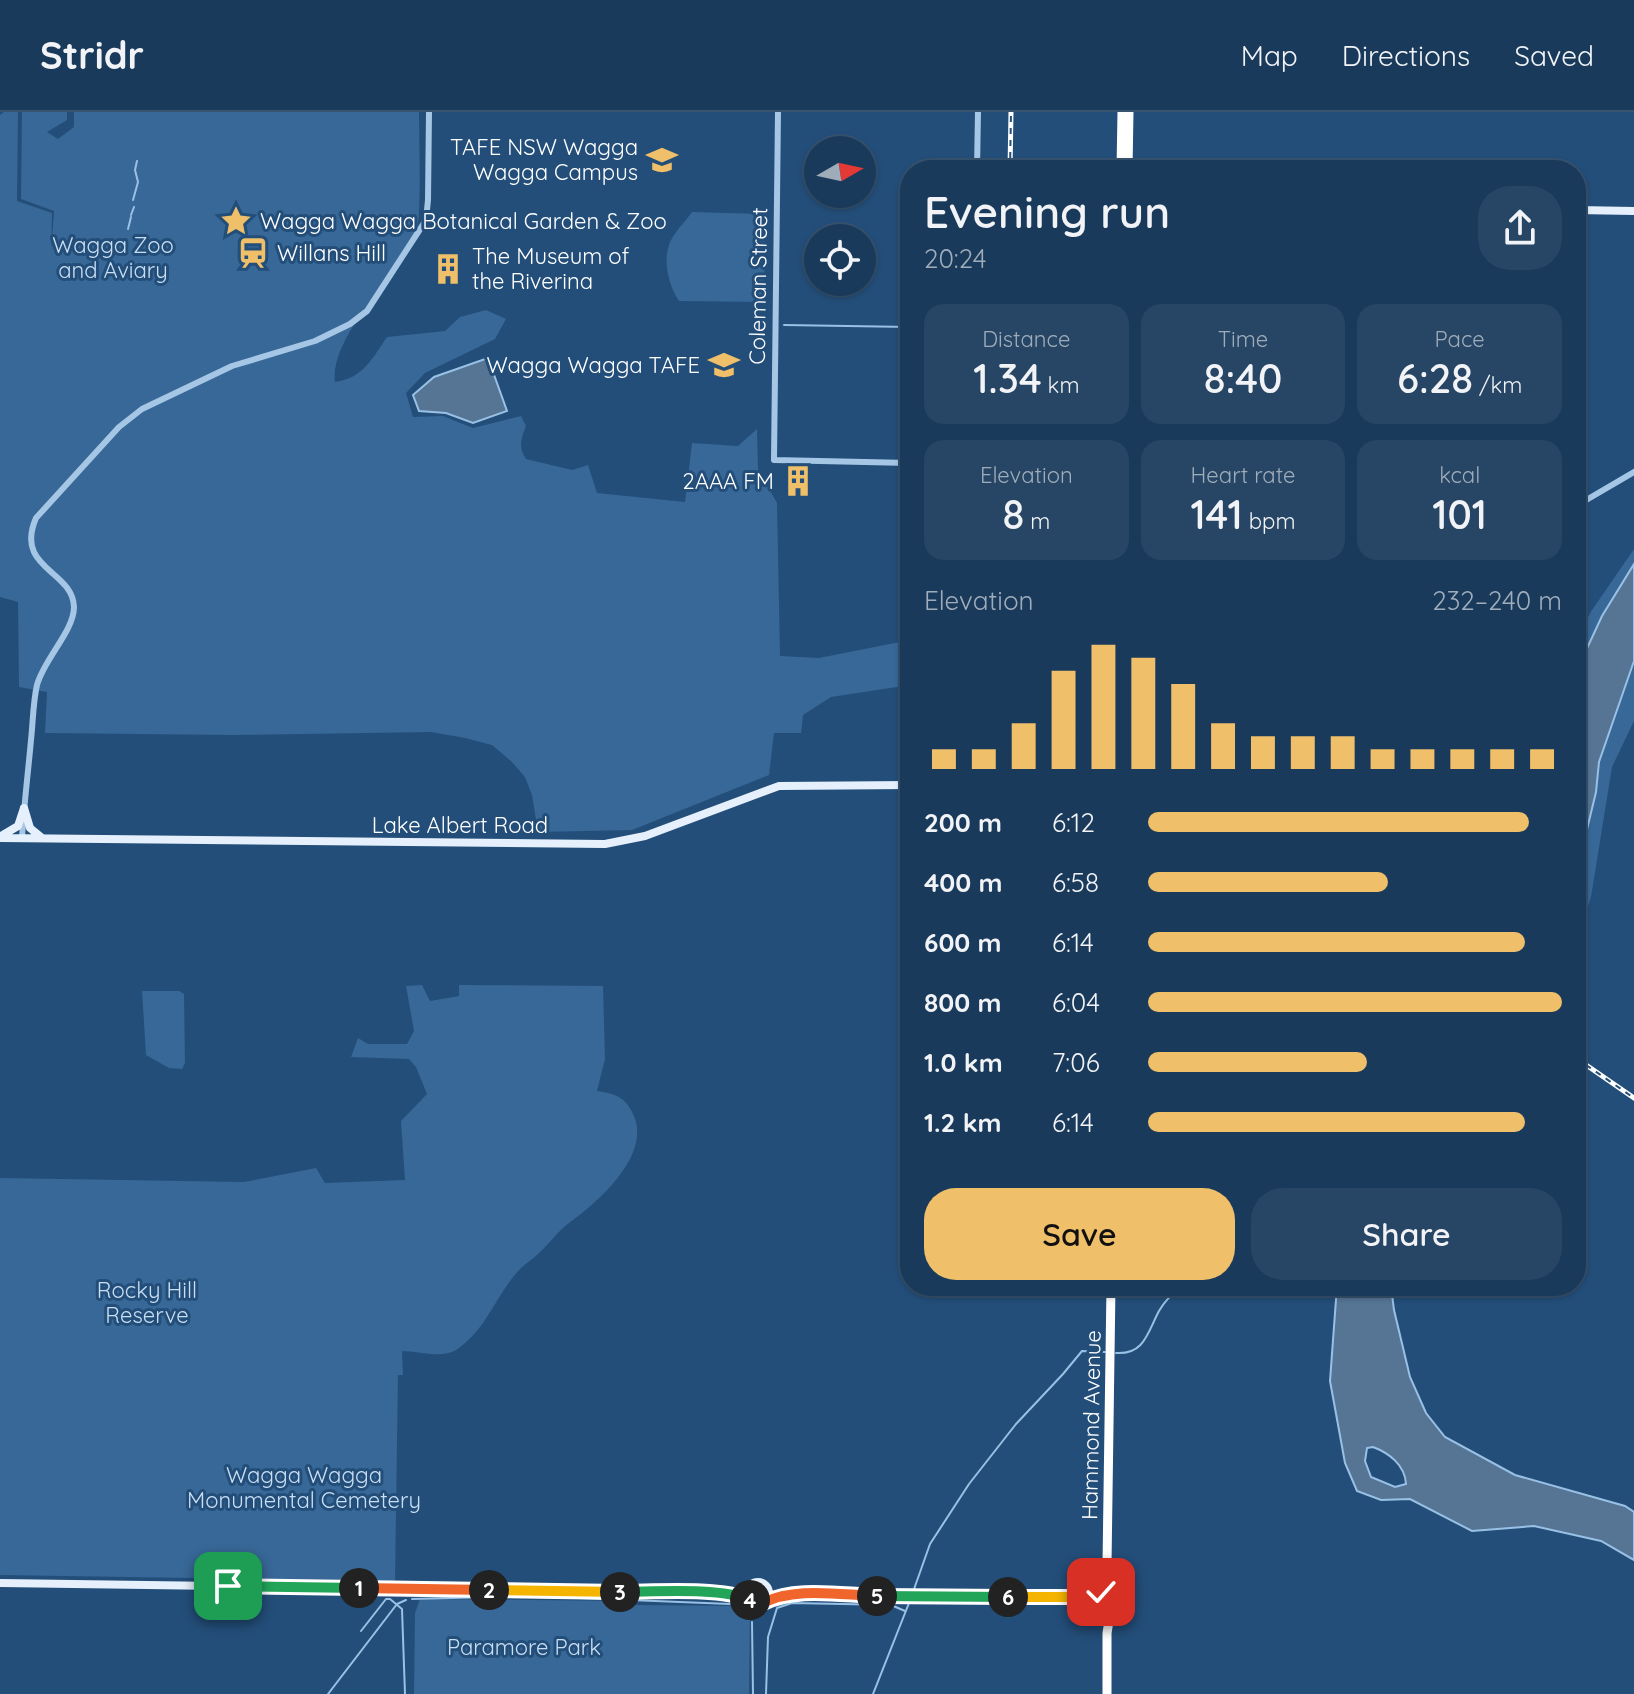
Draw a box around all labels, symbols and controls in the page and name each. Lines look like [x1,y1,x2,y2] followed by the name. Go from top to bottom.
[40,31,144,79] text: Stridr
[1241,38,1298,73] text: Map
[1342,38,1470,73] text: Directions
[1514,38,1594,73] text: Saved
[450,133,638,186] place label: TAFE NSW Wagga Wagga Campus
[804,136,876,208] north arrow
[804,136,876,296] map controls
[645,143,679,177] school or university icon: TAFE NSW Wagga Wagga Campus
[924,184,1170,239] text: Evening run
[1478,186,1562,270] button: share
[219,204,253,238] place icon: Wagga Wagga Botanical Garden & Zoo
[260,207,667,235] place label: Wagga Wagga Botanical Garden & Zoo
[743,207,773,365] street label: Coleman Street
[804,224,876,296] button: locate
[52,231,174,284] park label: Wagga Zoo and Aviary
[236,236,270,270] station icon: Willans Hill
[277,239,386,267] place label: Willans Hill
[472,242,630,295] place label: The Museum of the Riverina
[924,242,986,275] text: 20:24
[431,252,465,286] building icon: The Museum of the Riverina
[982,325,1070,353] text: Distance
[1218,325,1268,353] text: Time
[1435,325,1485,353] text: Pace
[707,348,741,382] school or university icon: Wagga Wagga TAFE
[486,351,700,379] place label: Wagga Wagga TAFE
[973,353,1042,403] text: 1.34
[1204,353,1282,403] text: 8:40
[1397,353,1473,403] text: 6:28
[1042,371,1079,399] text: km
[1473,371,1522,399] text: /km
[980,461,1073,489] text: Elevation
[1191,461,1295,489] text: Heart rate
[1439,461,1480,489] text: kcal
[781,464,815,498] building icon: 2AAA FM
[682,467,774,495] place label: 2AAA FM
[1002,489,1024,539] text: 8
[1190,489,1243,539] text: 141
[1432,489,1487,539] text: 101
[1024,507,1050,535] text: m
[1243,507,1295,535] text: bpm
[924,584,1034,617] text: Elevation
[1432,584,1562,617] text: 232–240 m
[924,806,1002,839] text: 200 m
[1052,806,1095,839] text: 6:12
[372,811,548,839] street label: Lake Albert Road
[924,866,1002,899] text: 400 m
[1052,866,1099,899] text: 6:58
[924,926,1002,959] text: 600 m
[1052,926,1094,959] text: 6:14
[924,986,1001,1019] text: 800 m
[1052,986,1100,1019] text: 6:04
[924,1046,1003,1079] text: 1.0 km
[1052,1046,1100,1079] text: 7:06
[924,1106,1001,1139] text: 1.2 km
[1052,1106,1094,1139] text: 6:14
[924,1188,1235,1280] button: Save
[1251,1188,1562,1280] button: Share
[97,1276,197,1329] park label: Rocky Hill Reserve
[1075,1330,1107,1520] street label: Hammond Avenue
[187,1461,421,1514] park label: Wagga Wagga Monumental Cemetery
[194,1552,262,1620] pin
[1067,1558,1135,1626] pin
[206,1564,250,1608] icon: arrive
[339,1568,379,1608] pin: 1
[469,1570,509,1610] pin: 2
[1079,1570,1123,1614] icon: check
[600,1572,640,1612] pin: 3
[355,1574,363,1602] text: 1
[483,1576,495,1604] text: 2
[857,1576,897,1616] pin: 5
[988,1577,1028,1617] pin: 6
[614,1578,626,1606] text: 3
[730,1580,770,1620] pin: 4
[871,1582,883,1610] text: 5
[1002,1583,1014,1611] text: 6
[744,1586,756,1614] text: 4
[447,1633,601,1661] park label: Paramore Park

